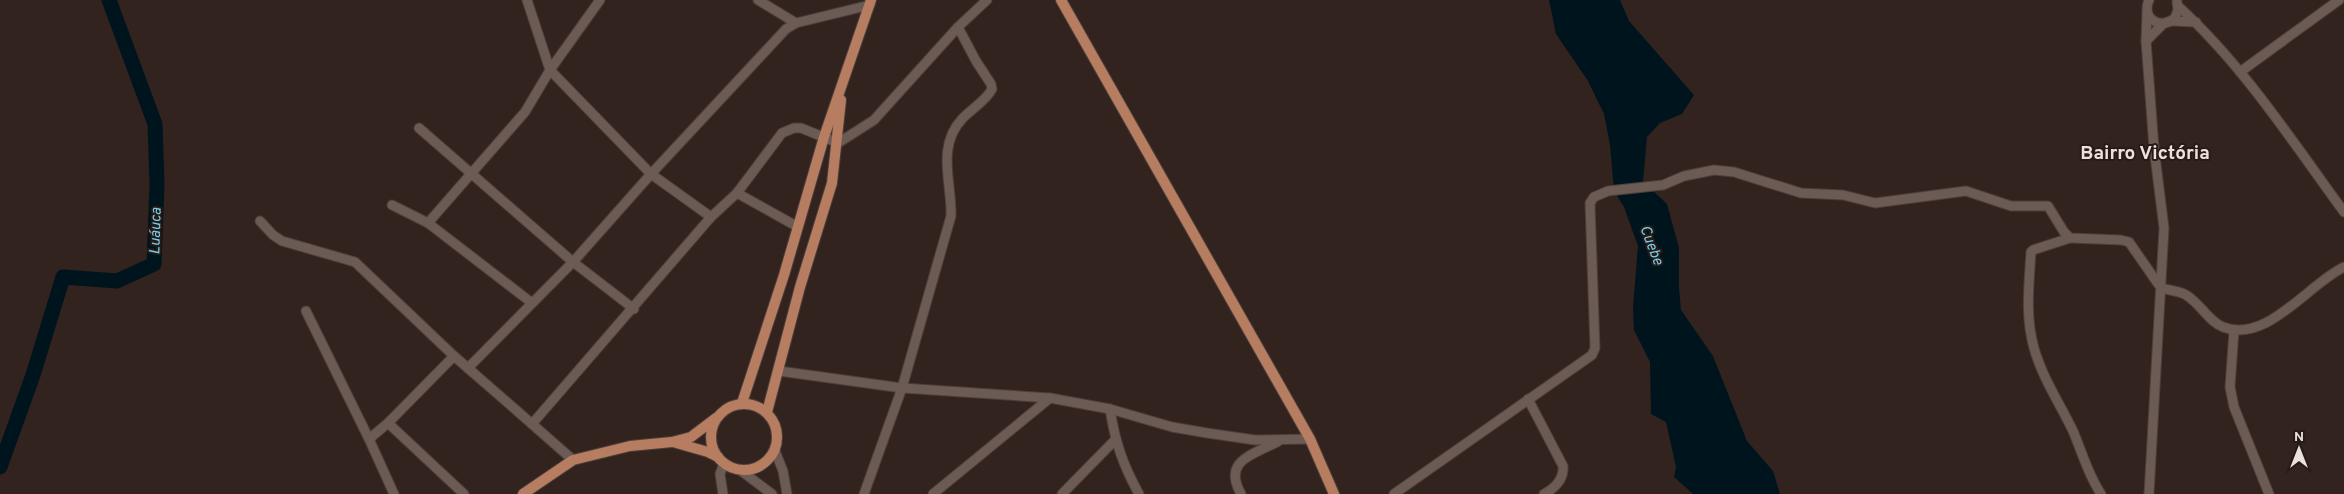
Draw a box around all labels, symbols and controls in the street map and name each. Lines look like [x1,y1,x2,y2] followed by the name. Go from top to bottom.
[2080,142,2210,166] district label: Bairro Victória
[146,207,167,255] water label: Luáuca
[1634,223,1667,268] water label: Cuebe
[2274,424,2324,474] north arrow
[2294,429,2304,446] text: N

